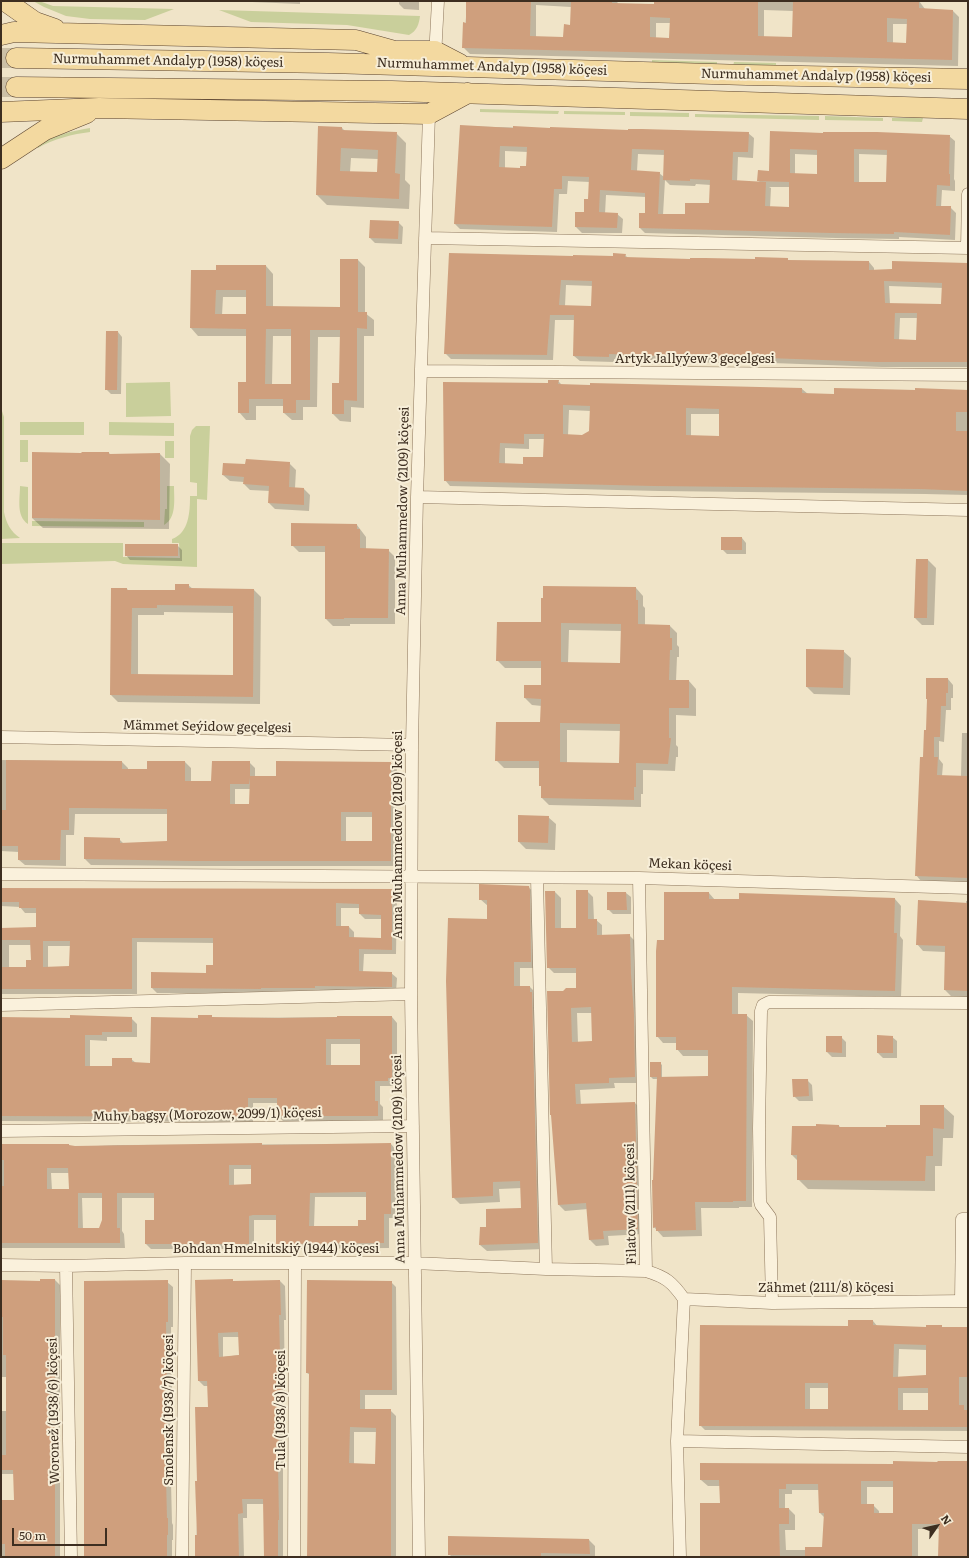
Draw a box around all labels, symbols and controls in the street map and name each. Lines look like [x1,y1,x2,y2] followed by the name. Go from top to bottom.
[53,51,283,71] street label: Nurmuhammet Andalyp (1958) köçesi
[376,55,608,79] street label: Nurmuhammet Andalyp (1958) köçesi
[701,66,931,86] street label: Nurmuhammet Andalyp (1958) köçesi
[615,351,775,367] street label: Artyk Jallyýew 3 geçelgesi
[393,406,413,616] street label: Anna Muhammedow (2109) köçesi
[122,718,292,736] street label: Mämmet Seýidow geçelgesi
[390,731,406,939] street label: Anna Muhammedow (2109) köçesi
[648,856,732,874] street label: Mekan köçesi
[389,1054,409,1264] street label: Anna Muhammedow (2109) köçesi
[92,1105,322,1125] street label: Muhy bagşy (Morozow, 2099/1) köçesi
[622,1143,640,1265] street label: Filatow (2111) köçesi
[173,1241,379,1257] street label: Bohdan Hmelnitskiý (1944) köçesi
[758,1280,894,1296] street label: Zähmet (2111/8) köçesi
[161,1334,177,1486] street label: Smolensk (1938/7) köçesi
[45,1337,63,1485] street label: Woronež (1938/6) köçesi
[273,1350,289,1470] street label: Tula (1938/8) köçesi
[917,1506,957,1546] north arrow
[938,1511,956,1528] text: N
[14,1520,109,1546] scale bar
[19,1526,46,1544] text: 50 m

